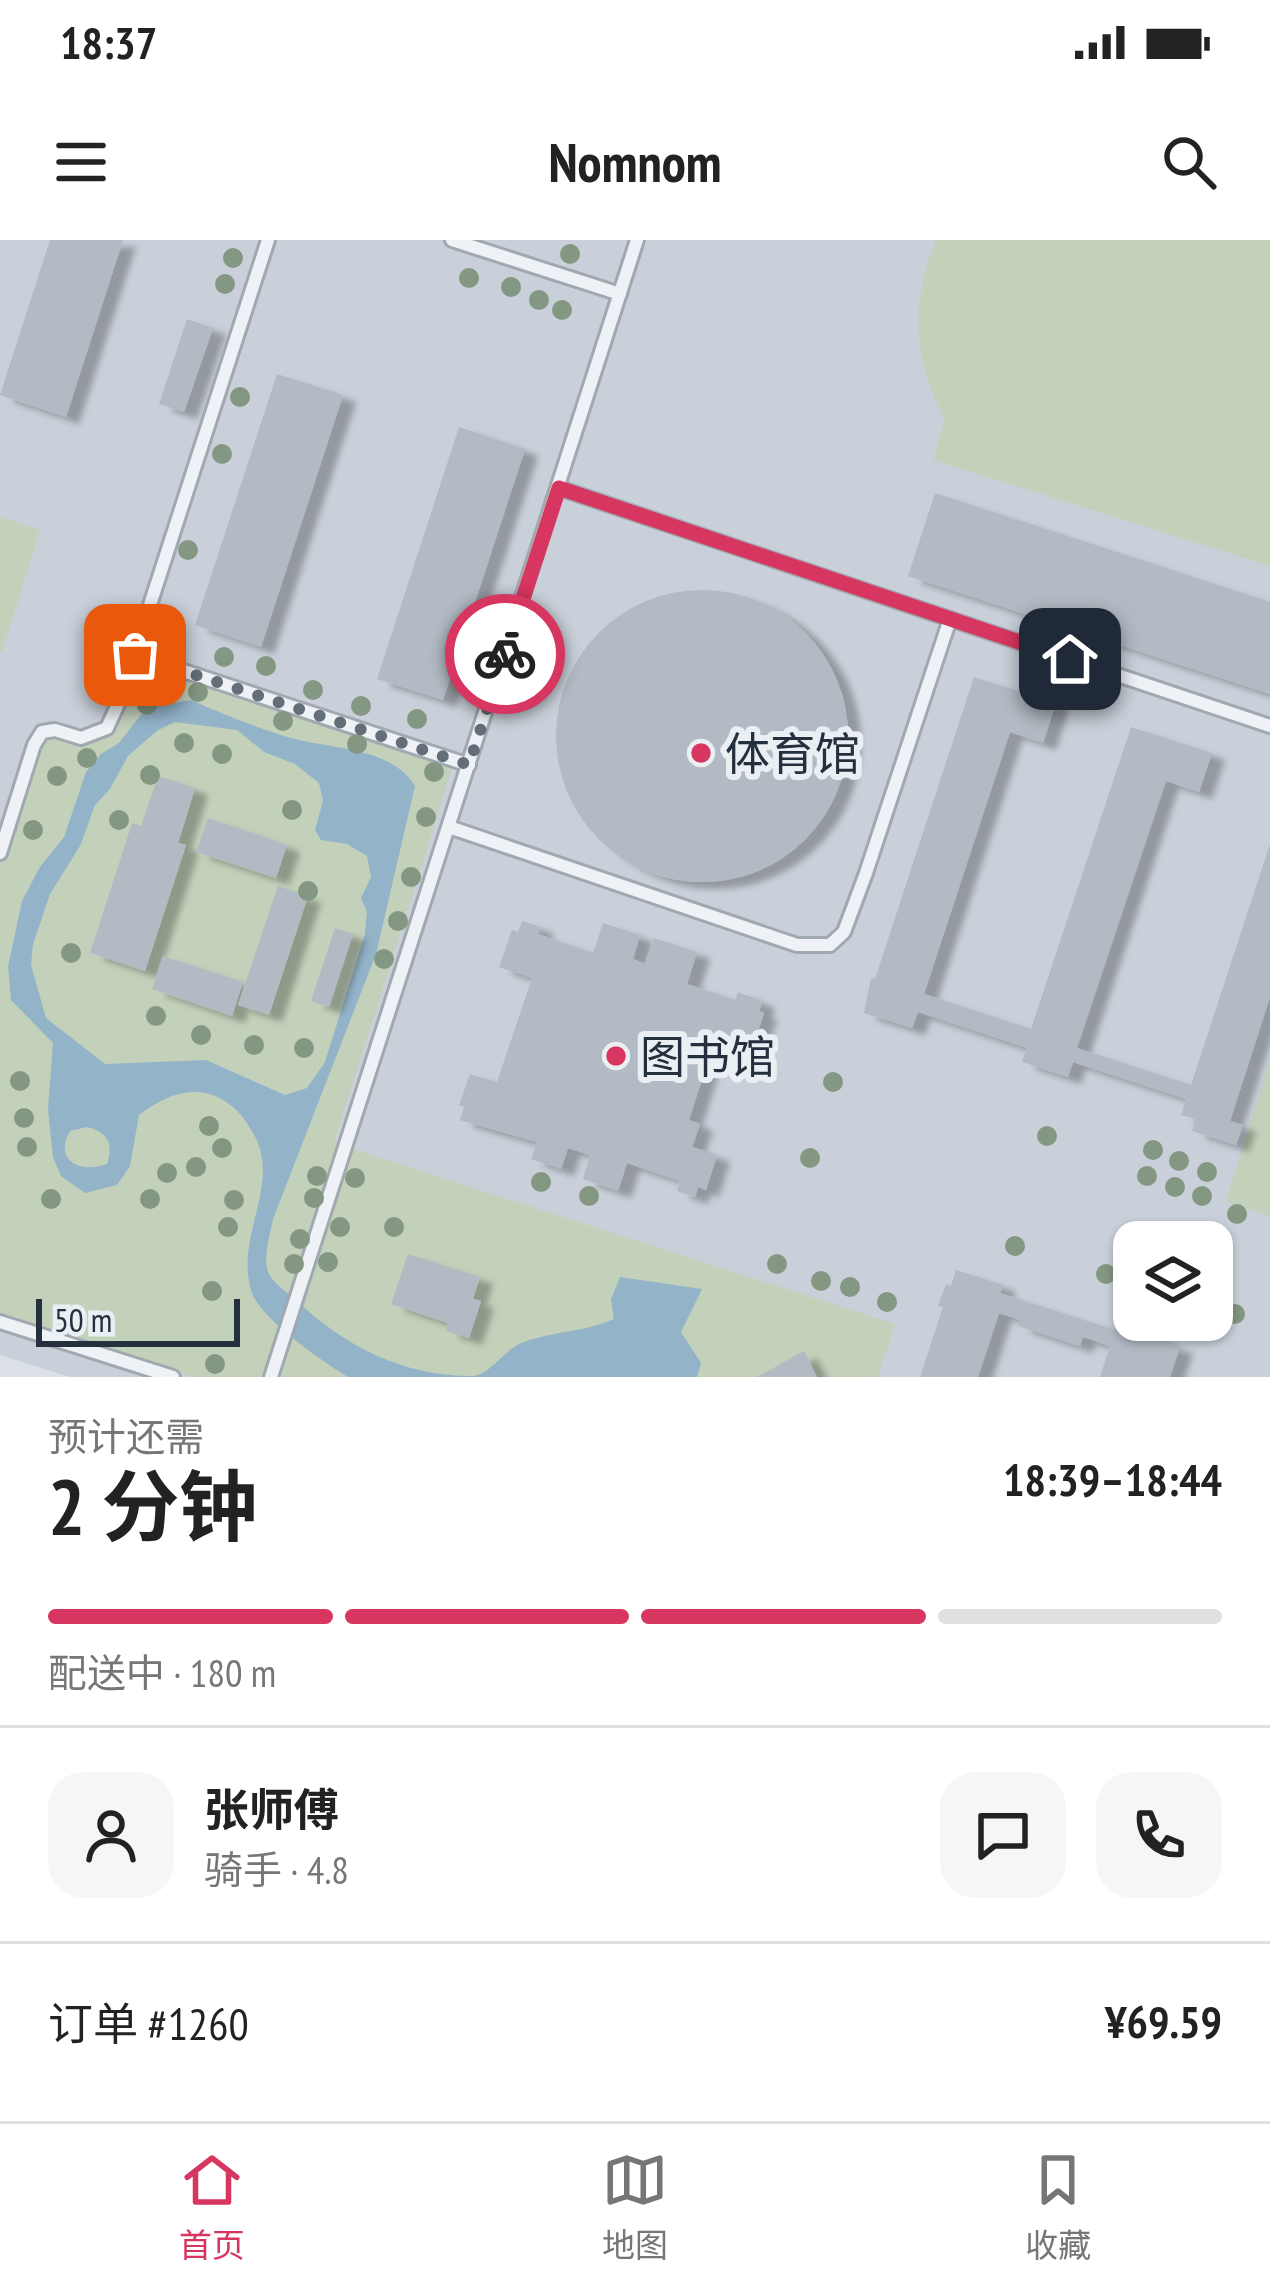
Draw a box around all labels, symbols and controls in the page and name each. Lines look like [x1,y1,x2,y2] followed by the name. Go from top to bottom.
[60,13,157,71] text: 18:37
[548,127,722,197] text: Nomnom
[48,129,114,195] icon: menu
[1156,129,1222,195] icon: search
[445,594,565,714] courier
[84,604,186,706] pin
[1019,608,1121,710] pin
[472,621,538,687] icon: bike
[102,622,168,688] icon: bag
[1037,626,1103,692] icon: home
[725,724,860,782] place label: 体育馆
[688,740,714,766] marker: 体育馆
[640,1027,775,1085] place label: 图书馆
[603,1043,629,1069] marker: 图书馆
[1113,1221,1233,1341] map controls
[1113,1221,1233,1341] button: layers
[36,1293,240,1346] scale bar
[54,1298,112,1341] text: 50 m
[48,1411,204,1462] text: 预计还需
[1003,1450,1222,1508] text: 18:39–18:44
[48,1456,257,1557] text: 2 分钟
[48,1647,276,1698] text: 配送中 · 180 m
[48,1772,174,1898] button: person
[940,1772,1066,1898] button: chat
[1096,1772,1222,1898] button: phone
[204,1780,339,1838] text: 张师傅
[204,1844,349,1895] text: 骑手 · 4.8
[1105,1992,1222,2050] text: ¥69.59
[48,1994,249,2052] text: 订单 #1260
[179,2147,245,2267] tab: 首页
[602,2147,668,2267] tab: 地图
[1025,2147,1091,2267] tab: 收藏

